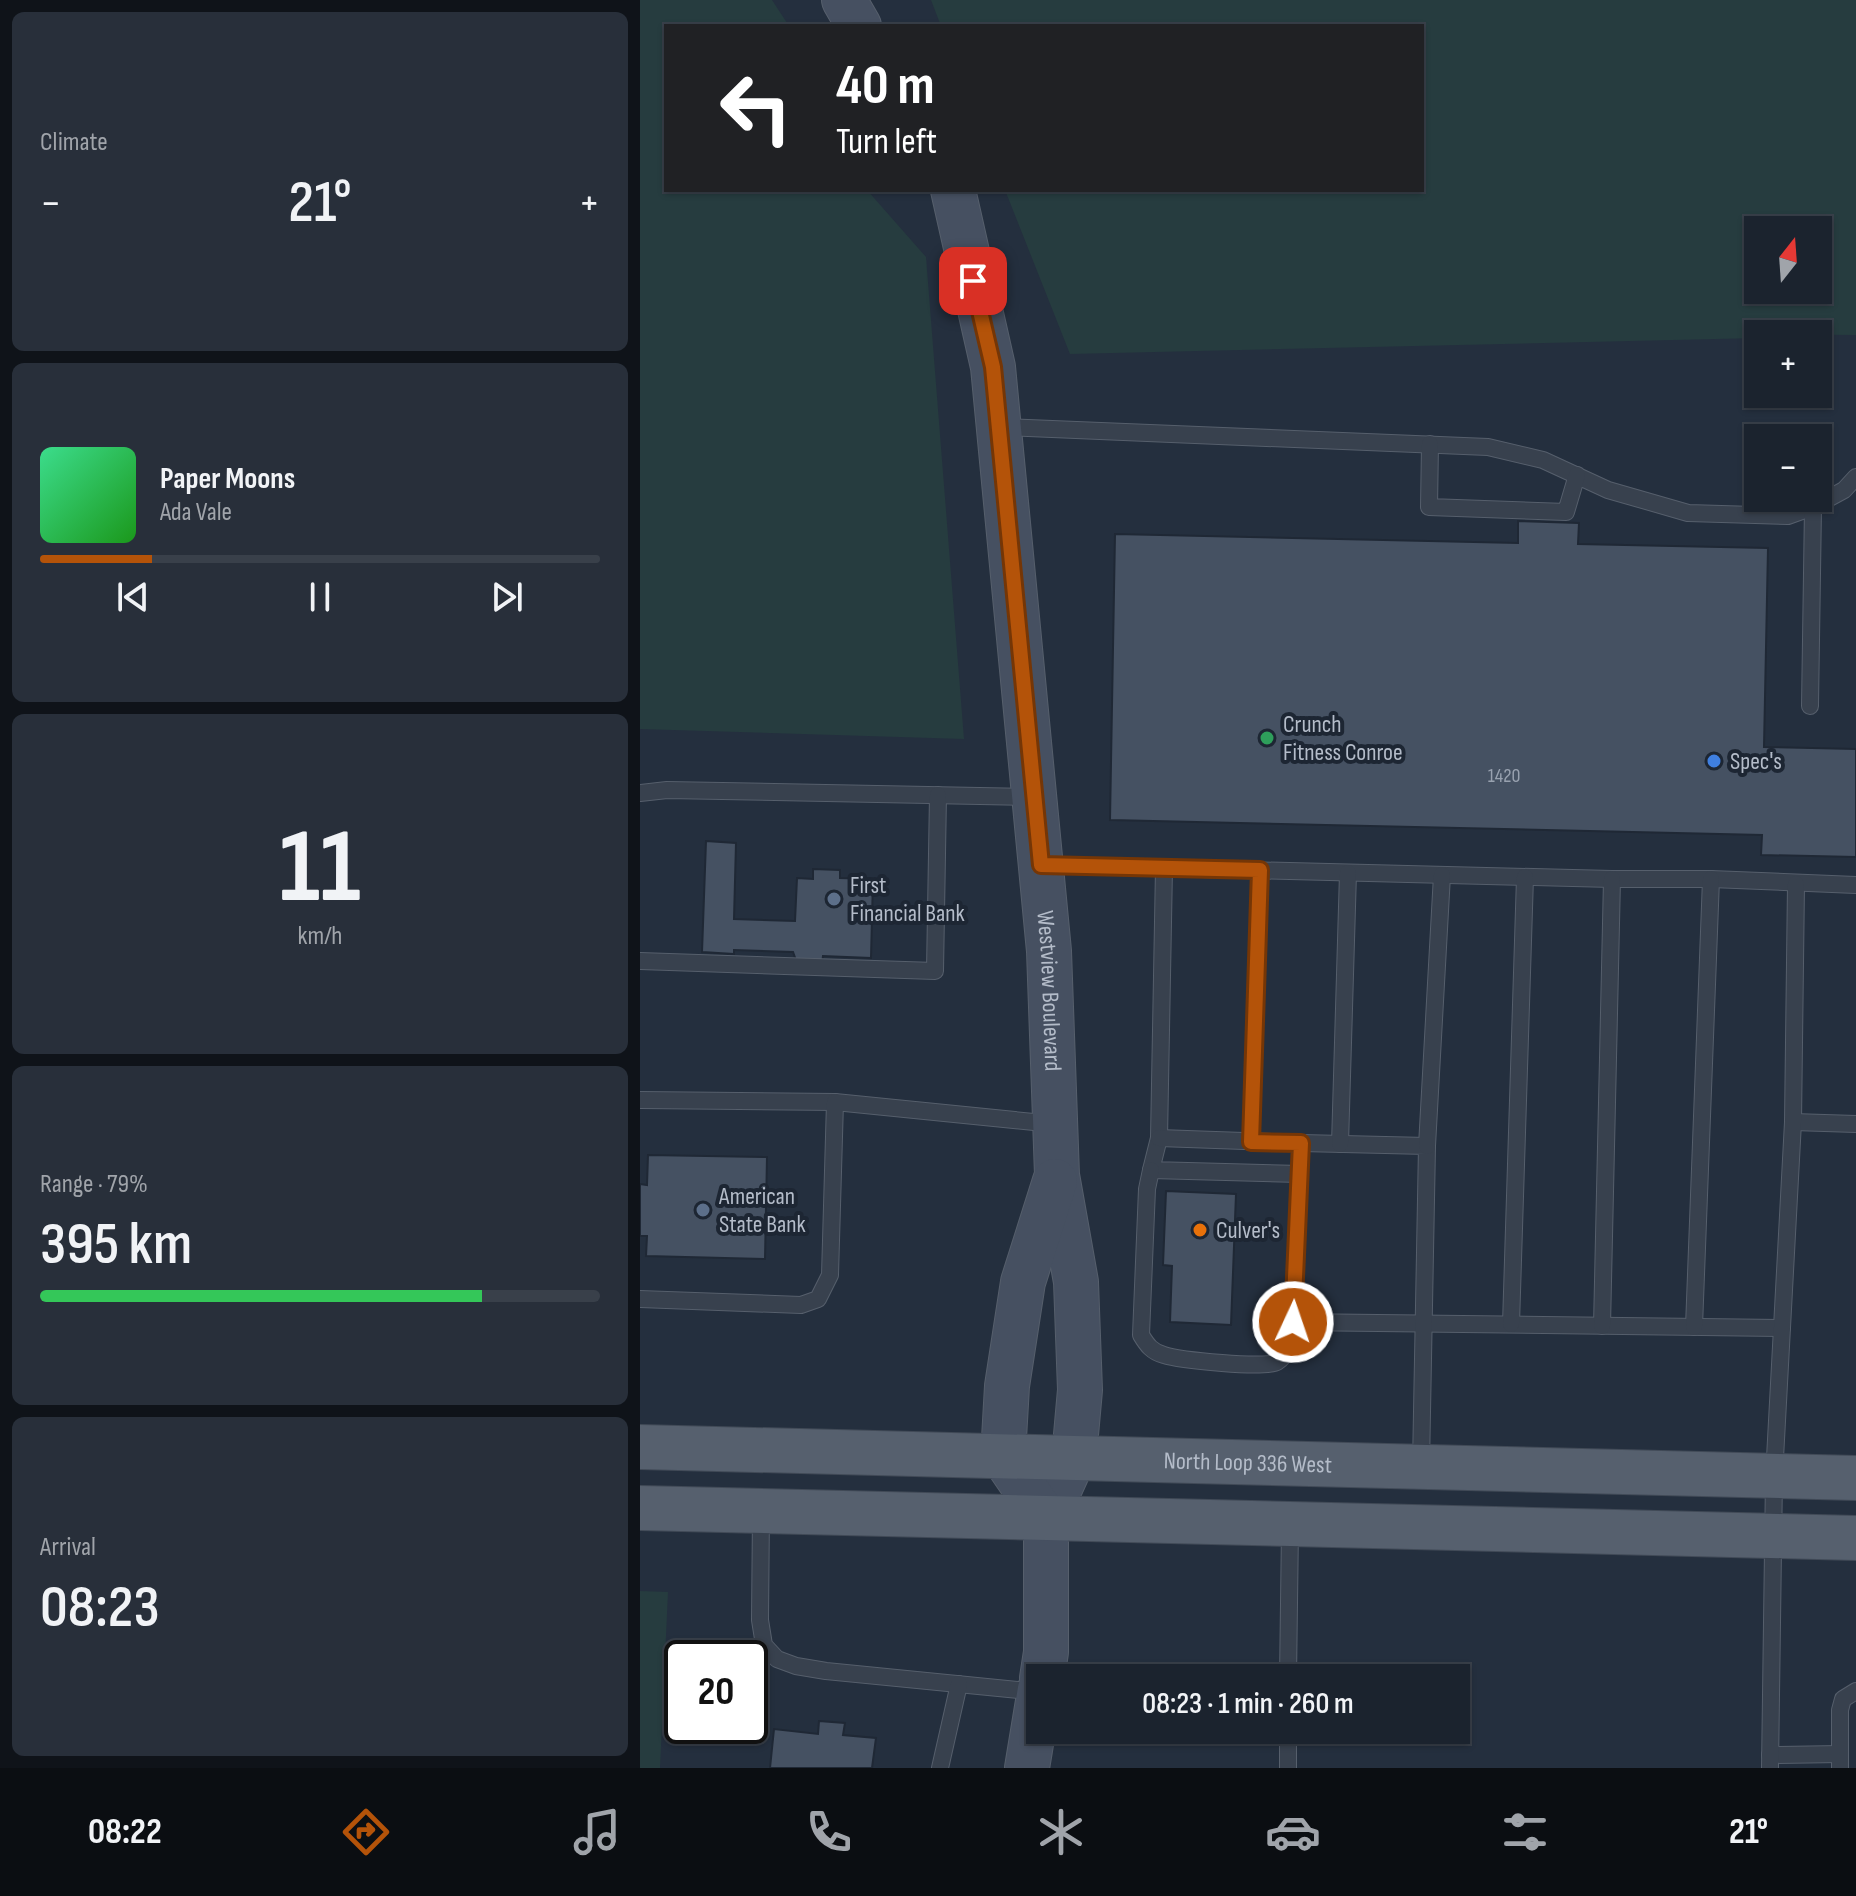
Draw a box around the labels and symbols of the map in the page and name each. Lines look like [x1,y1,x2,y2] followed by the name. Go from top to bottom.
[1744,216,1832,304] north arrow
[939,247,1007,315] pin
[1283,710,1403,767] place label: Crunch Fitness Conroe
[1258,729,1276,747] marker: Crunch Fitness Conroe
[1730,747,1782,776] place label: Spec's
[1705,752,1723,770] marker: Spec's
[1488,764,1520,788] house number: 1420
[850,871,965,928] place label: First Financial Bank
[825,890,843,908] marker: First Financial Bank
[1031,909,1068,1072] street label: Westview Boulevard
[718,1182,806,1239] place label: American State Bank
[694,1201,712,1219] marker: American State Bank
[1216,1216,1280,1245] place label: Culver's
[1191,1221,1209,1239] marker: Culver's
[1251,1280,1335,1364] position arrow
[1163,1446,1332,1479] street label: North Loop 336 West
[664,1640,768,1744] speed limit sign: 20

